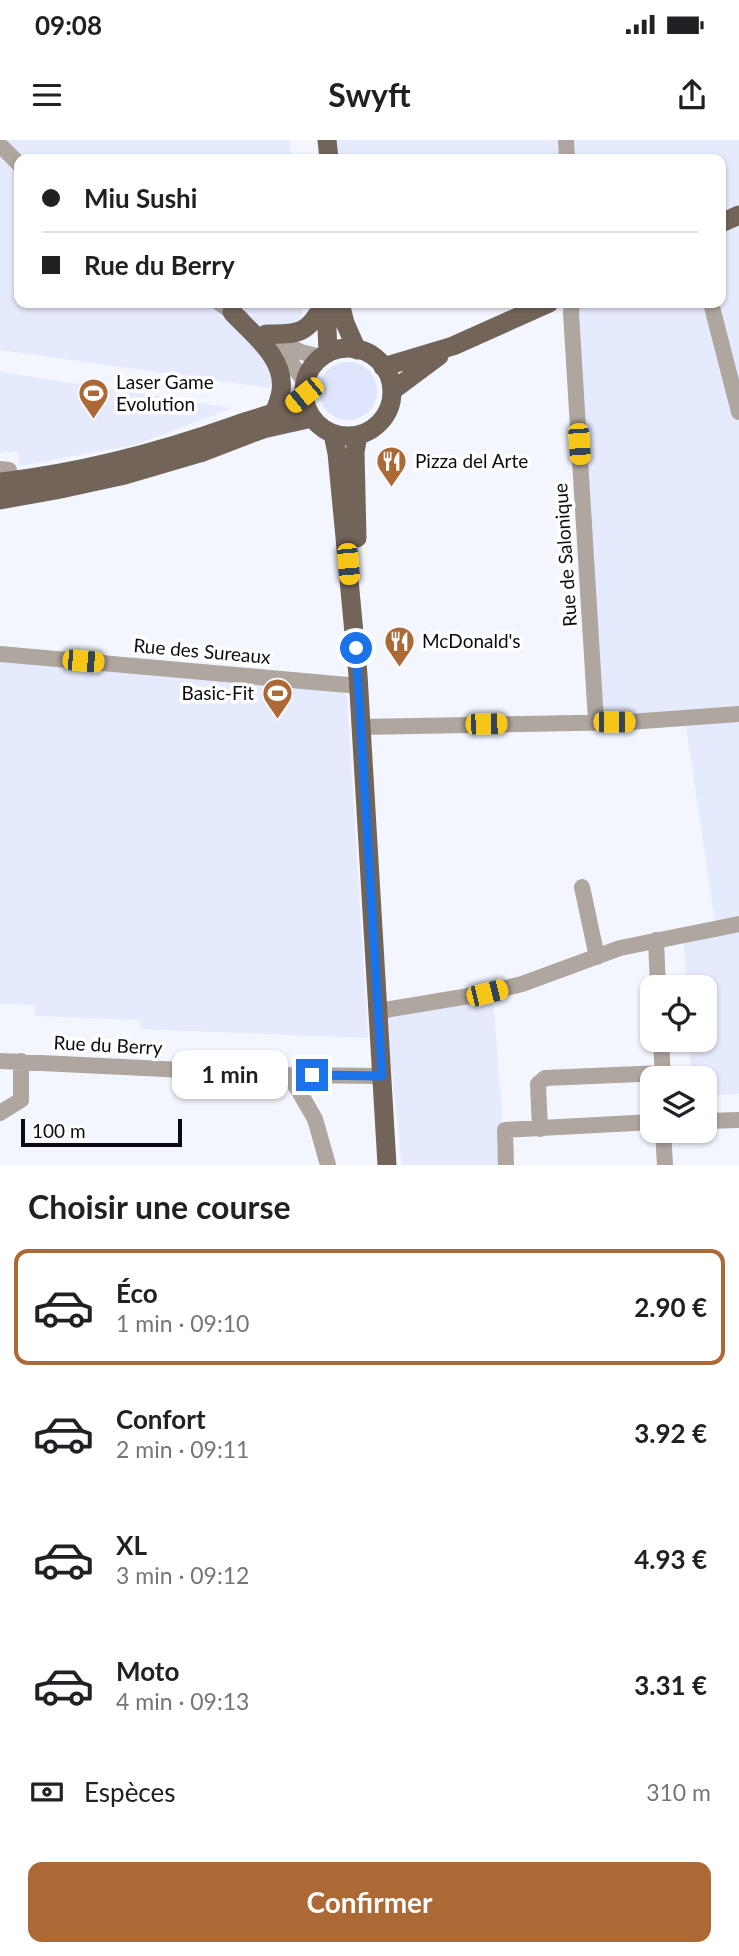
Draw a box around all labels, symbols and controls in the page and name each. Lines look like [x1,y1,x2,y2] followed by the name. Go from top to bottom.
[35,9,102,41] text: 09:08
[328,75,411,114] text: Swyft
[28,76,66,114] icon: menu
[673,76,711,114] icon: share
[84,182,197,214] text: Miu Sushi
[84,249,235,281] text: Rue du Berry
[116,370,214,415] place label: Laser Game Evolution
[282,374,327,416] car
[76,376,110,420] sports icon: Laser Game Evolution
[568,422,591,466] car
[375,444,409,488] restaurant icon: Pizza del Arte
[415,449,528,472] place label: Pizza del Arte
[548,482,581,628] street label: Rue de Salonique
[336,542,361,586] car
[382,624,416,668] restaurant icon: McDonald's
[422,629,521,652] place label: McDonald's
[340,632,372,664] route start
[133,633,272,668] street label: Rue des Sureaux
[62,649,105,673] car
[260,676,294,720] sports icon: Basic-Fit
[182,681,254,704] place label: Basic-Fit
[594,712,636,733] car
[465,713,508,735] car
[640,975,717,1143] map controls
[640,975,717,1052] button: locate
[465,978,510,1008] car
[53,1030,163,1059] street label: Rue du Berry
[172,1051,288,1100] callout: 1 min
[296,1059,328,1091] route end
[201,1060,259,1088] text: 1 min
[640,1066,717,1143] button: layers
[21,1116,182,1148] scale bar
[32,1119,86,1142] text: 100 m
[28,1187,291,1226] text: Choisir une course
[32,1276,95,1339] icon: car
[116,1277,158,1309] text: Éco
[634,1291,707,1323] text: 2.90 €
[116,1309,249,1337] text: 1 min · 09:10
[32,1402,95,1465] icon: car
[116,1403,206,1435] text: Confort
[634,1417,707,1449] text: 3.92 €
[116,1435,249,1463] text: 2 min · 09:11
[32,1528,95,1591] icon: car
[116,1529,147,1561] text: XL
[634,1543,707,1575] text: 4.93 €
[116,1561,249,1589] text: 3 min · 09:12
[32,1654,95,1717] icon: car
[116,1655,179,1687] text: Moto
[634,1669,707,1701] text: 3.31 €
[116,1687,249,1715] text: 4 min · 09:13
[28,1773,66,1811] icon: cash
[84,1776,176,1808] text: Espèces
[646,1778,711,1806] text: 310 m
[28,1862,711,1942] button: Confirmer

